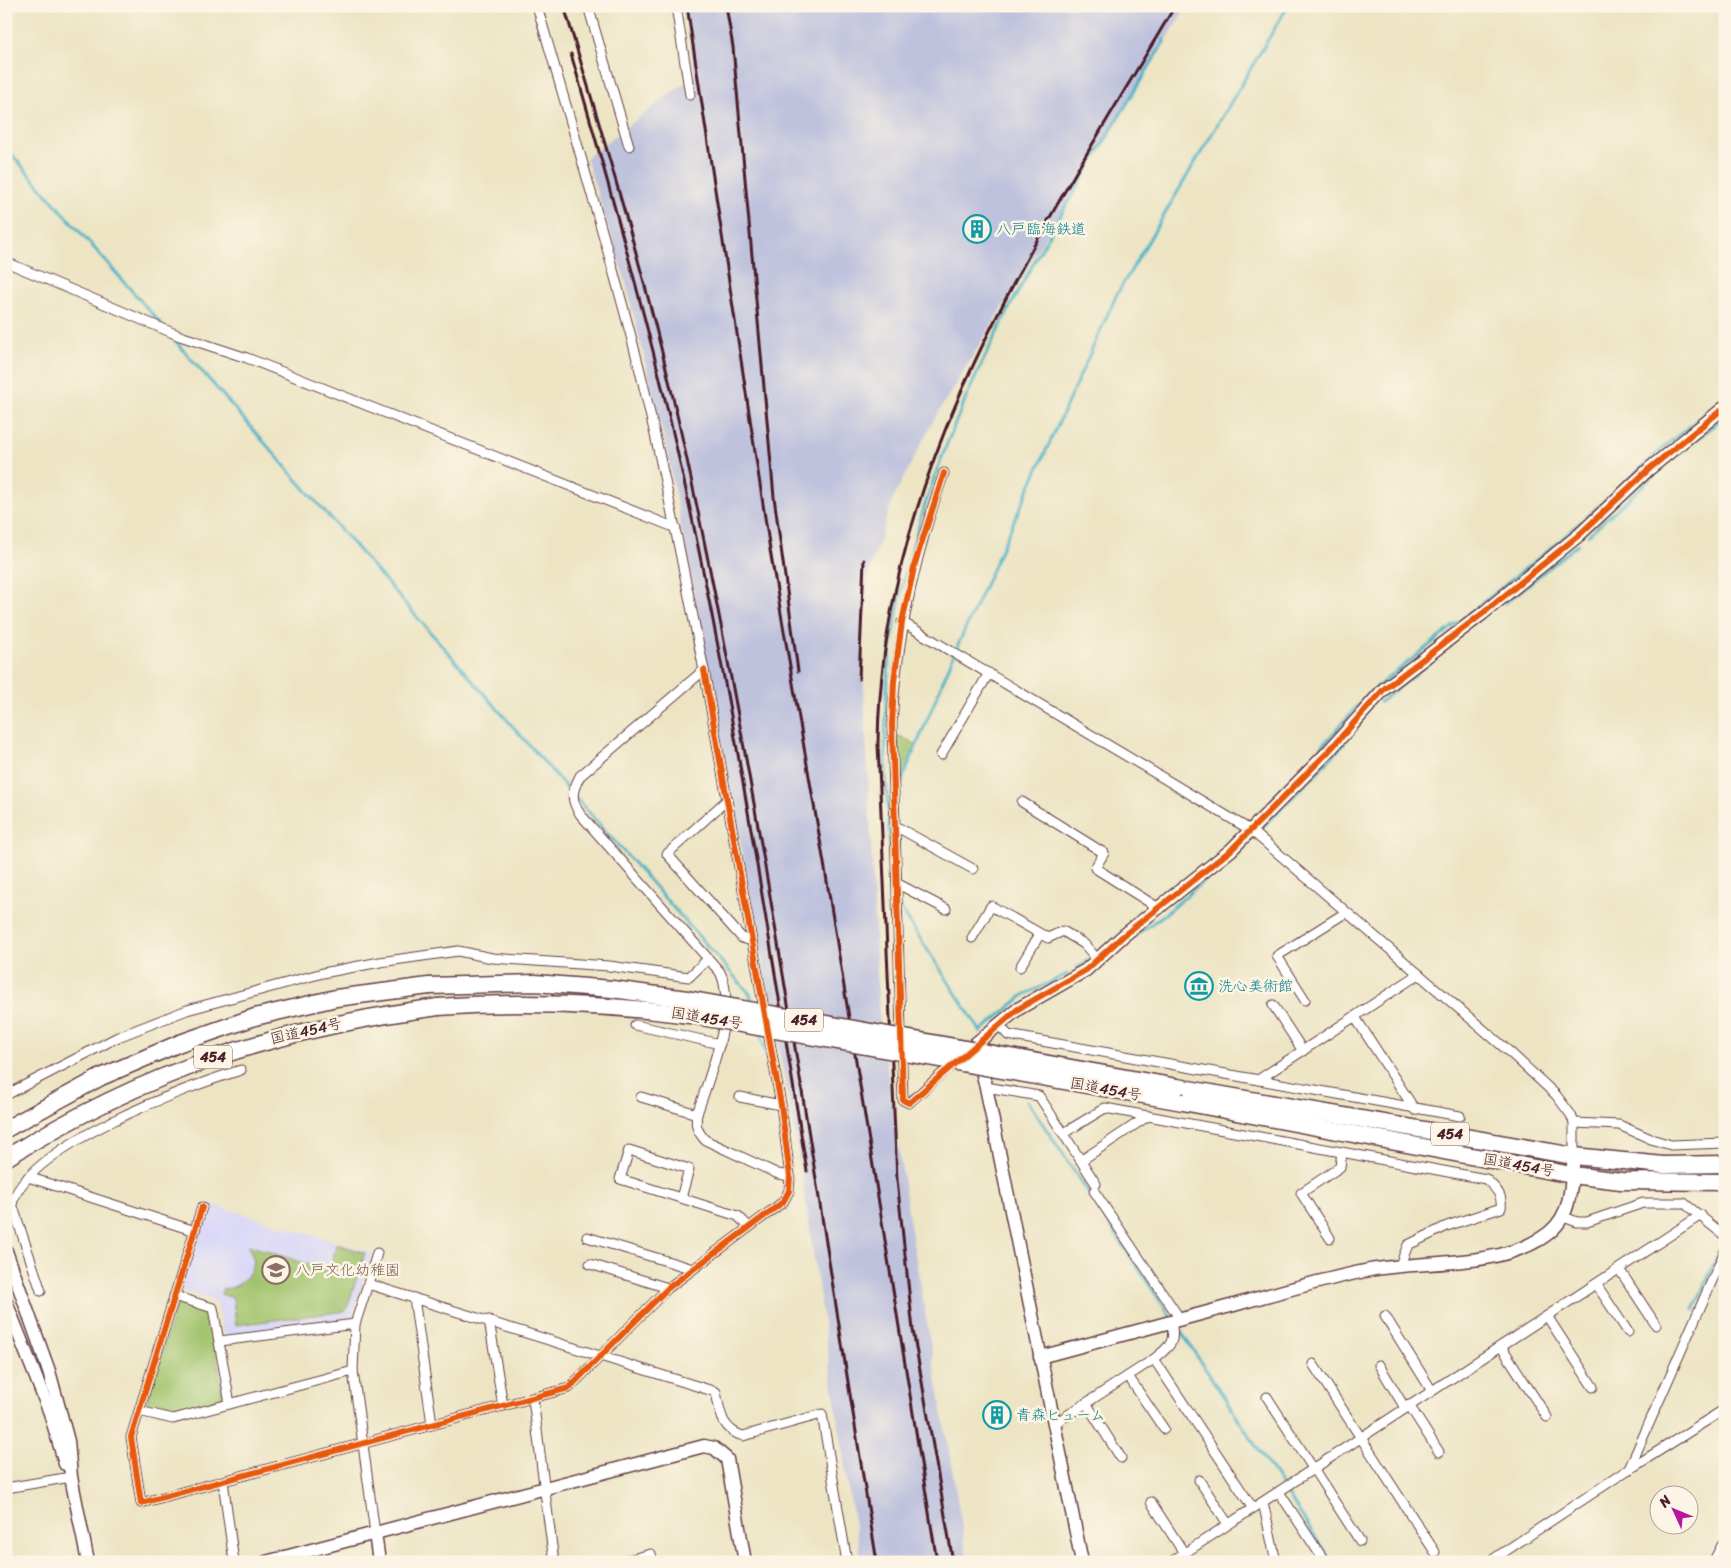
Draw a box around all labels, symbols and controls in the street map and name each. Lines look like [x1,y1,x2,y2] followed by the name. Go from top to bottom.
[962,214,992,244] building icon: 八戸臨海鉄道
[996,216,1086,242] place label: 八戸臨海鉄道
[1184,971,1214,1001] museum icon: 洗心美術館
[1218,973,1293,999] place label: 洗心美術館
[669,999,745,1037] street label: 国道454号
[785,1008,823,1032] road number: 454
[268,1010,344,1052] street label: 国道454号
[194,1046,232,1068] road number: 454
[1068,1070,1144,1108] street label: 国道454号
[1431,1122,1469,1146] road number: 454
[1481,1146,1557,1184] street label: 国道454号
[261,1255,291,1285] school or university icon: 八戸文化幼稚園
[295,1257,400,1283] place label: 八戸文化幼稚園
[982,1400,1012,1430] building icon: 青森ヒューム
[1016,1402,1105,1428] place label: 青森ヒューム
[1648,1486,1698,1536] north arrow
[1652,1489,1678,1514] text: N

